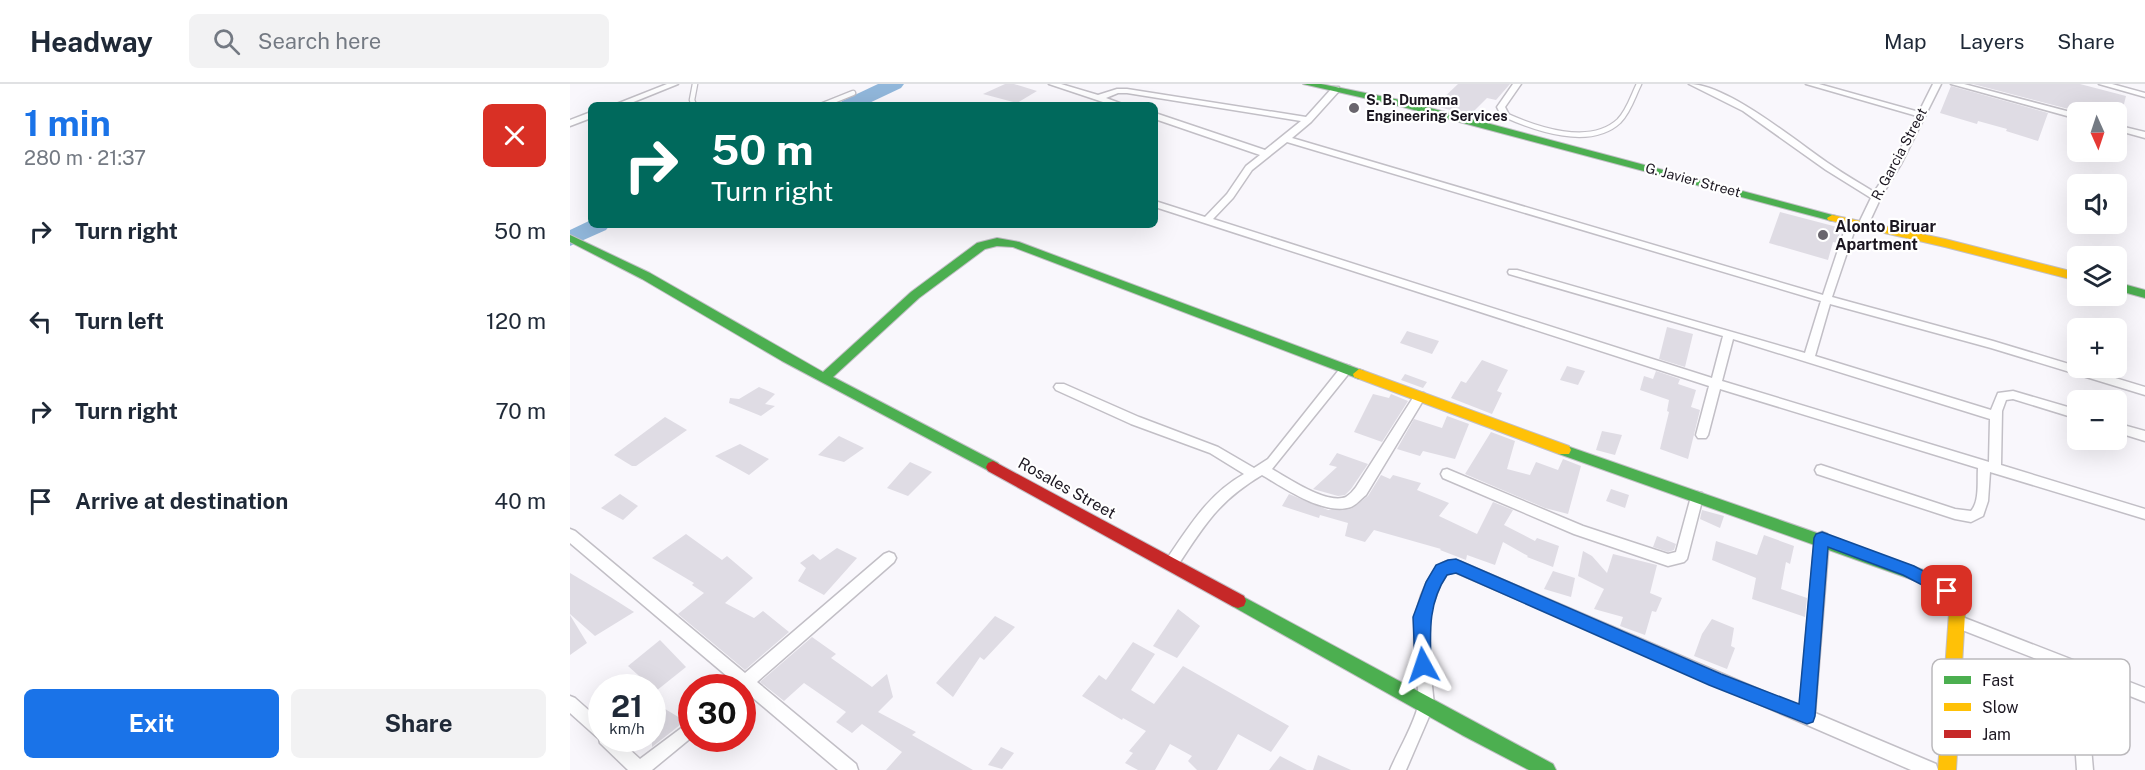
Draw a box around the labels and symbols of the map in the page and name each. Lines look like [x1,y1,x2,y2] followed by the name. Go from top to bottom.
[1366,92,1508,124] place label: S. B. Dumama Engineering Services
[1347,101,1361,115] marker: S. B. Dumama Engineering Services
[2067,102,2127,162] north arrow
[1868,105,1930,203] street label: R. Garcia Street
[1644,160,1742,200] street label: G. Javier Street
[1835,217,1936,254] place label: Alonto Biruar Apartment
[1816,228,1830,242] marker: Alonto Biruar Apartment
[1015,453,1119,523] street label: Rosales Street
[1921,565,1972,616] pin
[1391,633,1455,697] position arrow
[1932,659,2130,755] legend
[1982,671,2014,690] text: Fast
[678,674,756,752] speed limit sign: 30
[1982,698,2019,717] text: Slow
[1982,725,2011,744] text: Jam

